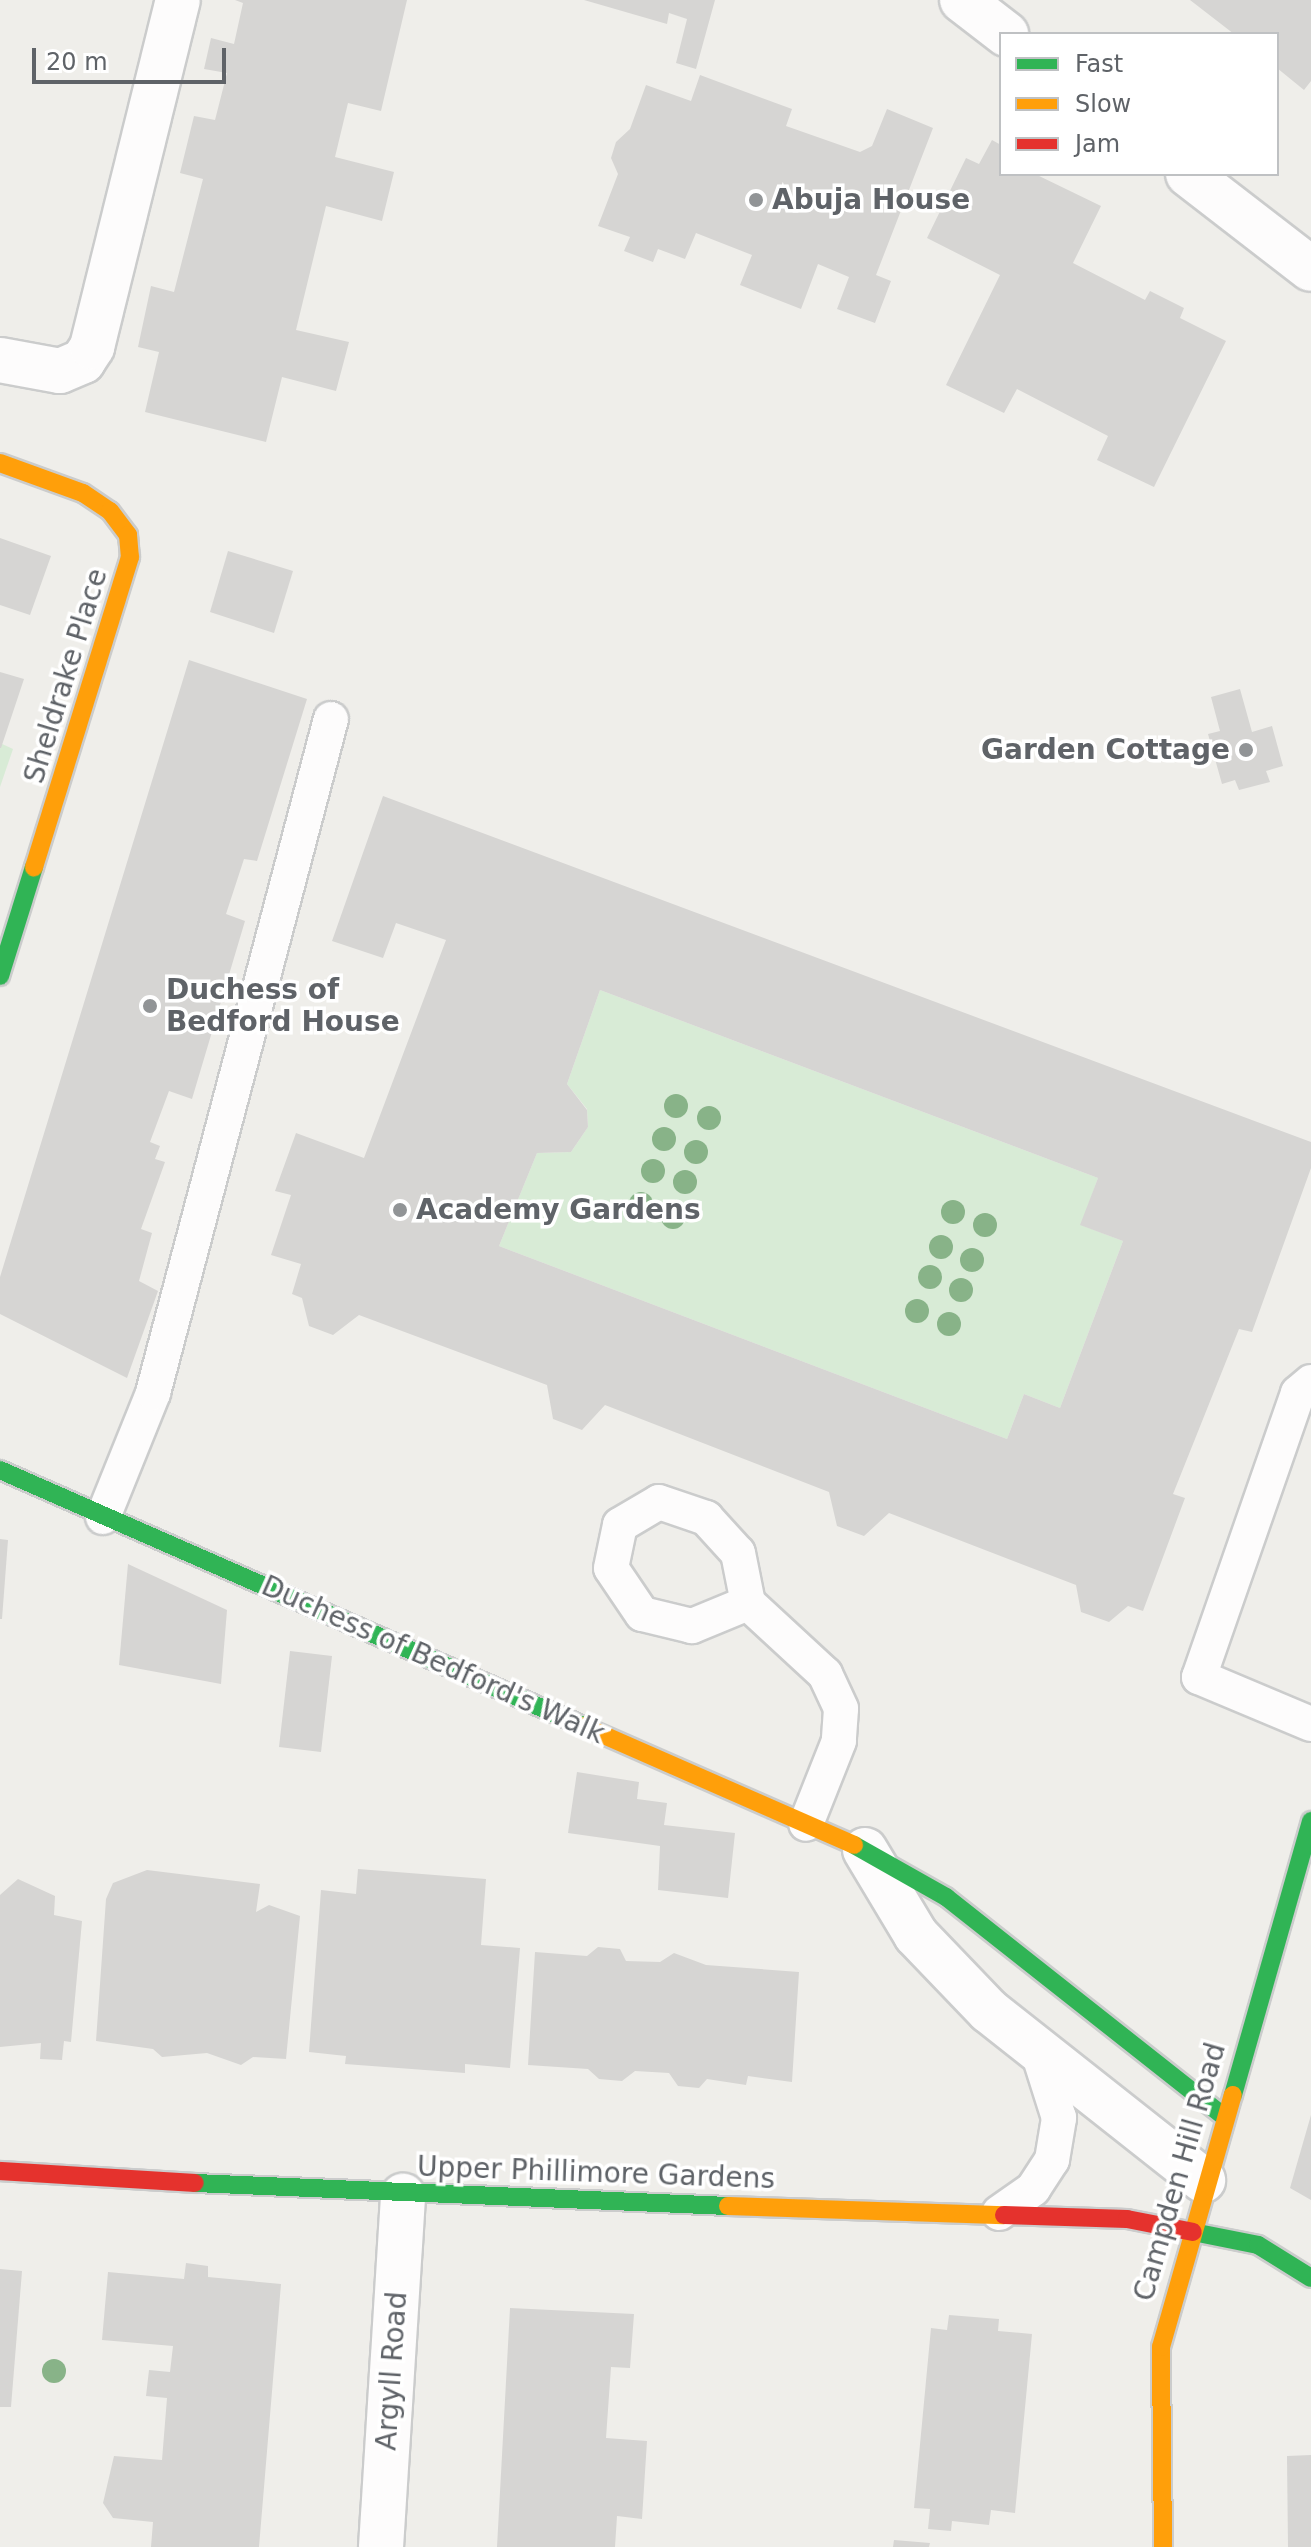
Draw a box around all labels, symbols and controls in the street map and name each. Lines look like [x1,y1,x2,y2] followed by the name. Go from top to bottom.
[36,32,230,82] scale bar
[999,32,1279,176] legend
[46,48,108,76] text: 20 m
[1075,50,1123,78] text: Fast
[1075,90,1131,118] text: Slow
[1075,130,1120,158] text: Jam
[772,183,970,217] place label: Abuja House
[747,191,765,209] marker: Abuja House
[17,565,115,787] street label: Sheldrake Place
[981,733,1230,767] place label: Garden Cottage
[1237,741,1255,759] marker: Garden Cottage
[166,973,400,1039] place label: Duchess of Bedford House
[141,997,159,1015] marker: Duchess of Bedford House
[416,1193,701,1227] place label: Academy Gardens
[391,1201,409,1219] marker: Academy Gardens
[256,1569,610,1751] street label: Duchess of Bedford's Walk
[1127,2039,1233,2305] street label: Campden Hill Road
[416,2150,776,2196] street label: Upper Phillimore Gardens
[370,2290,414,2452] street label: Argyll Road

